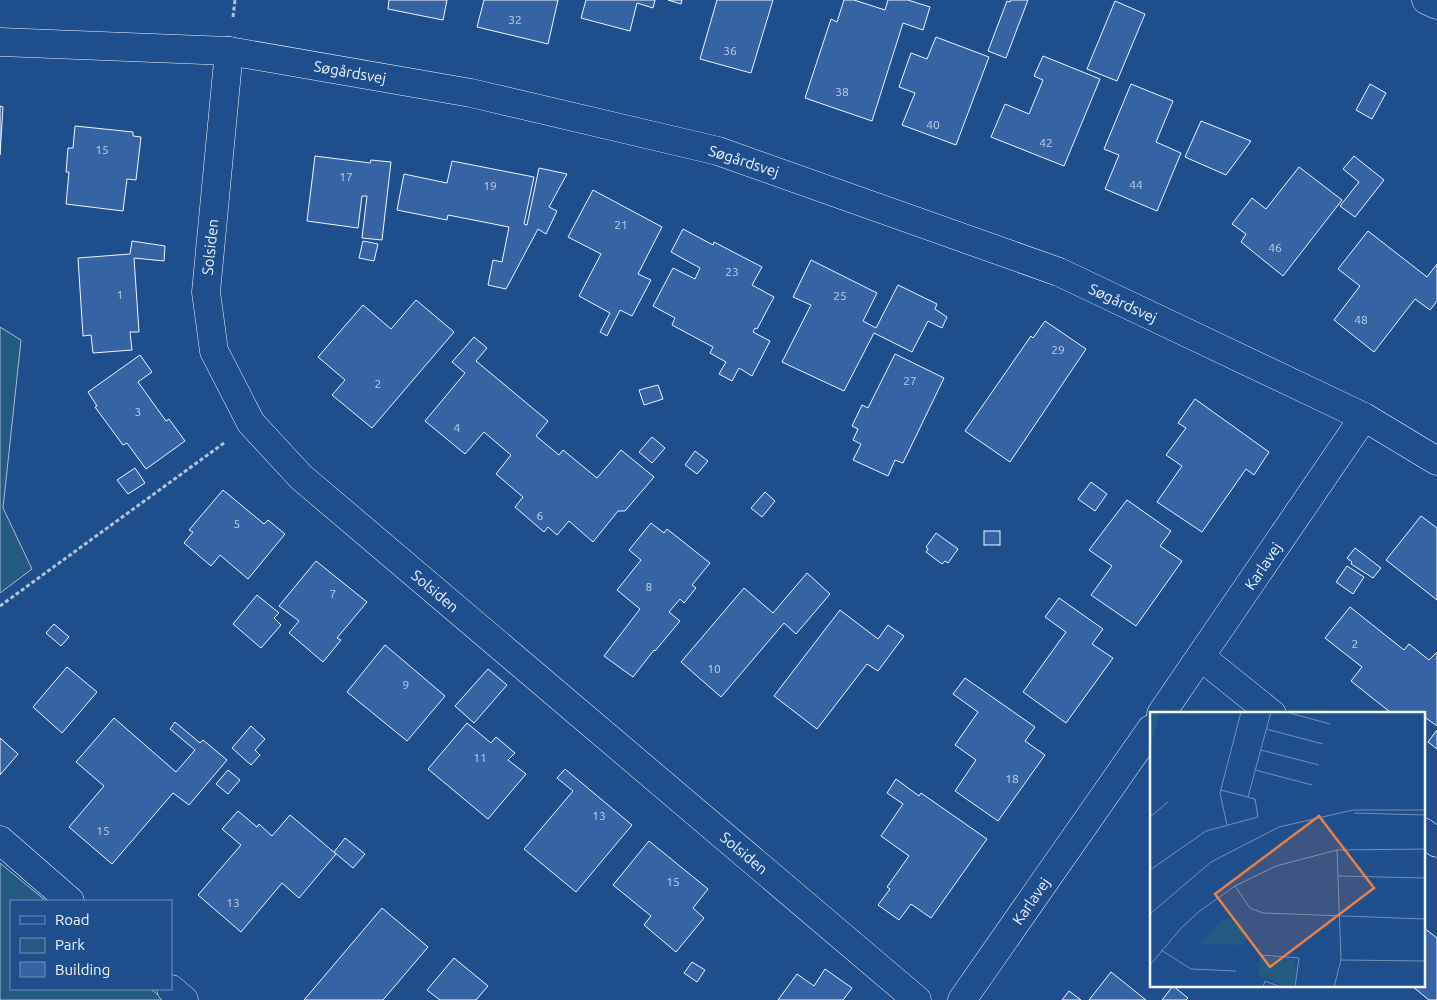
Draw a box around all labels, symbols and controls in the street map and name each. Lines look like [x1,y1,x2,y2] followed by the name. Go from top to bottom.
[508,13,522,26] house number: 32
[723,44,737,57] house number: 36
[313,57,387,87] street label: Søgårdsvej
[835,85,849,98] house number: 38
[926,118,940,131] house number: 40
[1039,136,1053,149] house number: 42
[707,142,781,180] street label: Søgårdsvej
[95,143,109,156] house number: 15
[339,170,353,183] house number: 17
[1129,178,1143,191] house number: 44
[483,179,497,192] house number: 19
[199,218,221,276] street label: Solsiden
[614,218,628,231] house number: 21
[1268,241,1282,254] house number: 46
[725,265,739,278] house number: 23
[1086,280,1160,326] street label: Søgårdsvej
[117,288,123,301] house number: 1
[833,289,847,302] house number: 25
[1354,313,1368,326] house number: 48
[1051,343,1065,356] house number: 29
[903,374,917,387] house number: 27
[375,377,381,390] house number: 2
[135,405,141,418] house number: 3
[454,421,461,434] house number: 4
[537,509,544,522] house number: 6
[234,517,240,530] house number: 5
[1241,539,1285,593] street label: Karlavej
[408,566,462,616] street label: Solsiden
[646,580,653,593] house number: 8
[330,587,336,600] house number: 7
[1352,637,1358,650] house number: 2
[707,662,721,675] house number: 10
[403,678,409,691] house number: 9
[1150,712,1424,988] inset map
[473,751,487,764] house number: 11
[1005,772,1019,785] house number: 18
[592,809,606,822] house number: 13
[96,824,110,837] house number: 15
[717,828,771,878] street label: Solsiden
[1009,874,1053,928] street label: Karlavej
[666,875,680,888] house number: 15
[226,896,240,909] house number: 13
[10,900,172,990] legend
[55,911,90,928] text: Road
[55,936,85,953] text: Park
[55,961,110,978] text: Building

